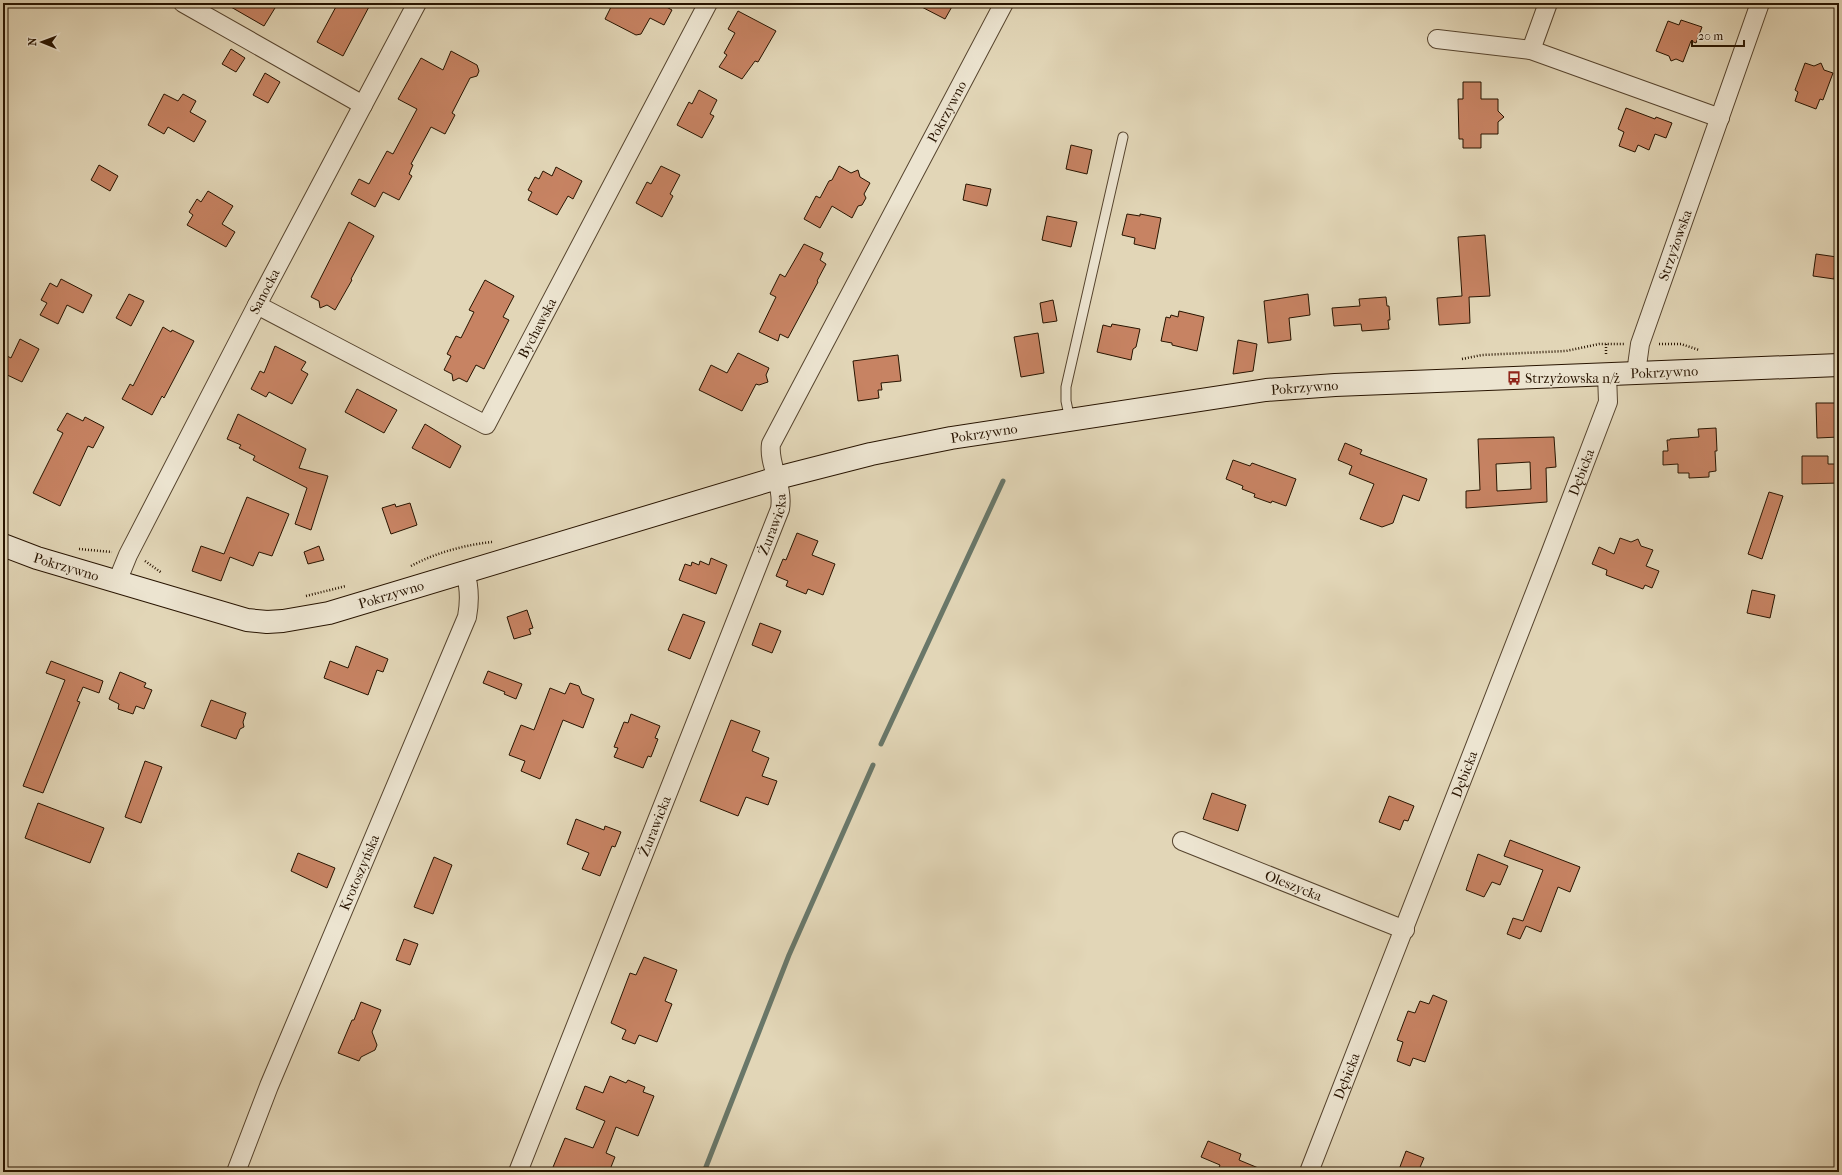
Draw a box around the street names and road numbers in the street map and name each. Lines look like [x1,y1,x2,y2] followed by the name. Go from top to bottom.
[923,78,970,145] street label: Pokrzywno
[1654,207,1695,283] street label: Strzyżowska
[245,265,283,317] street label: Sanocka
[514,295,560,361] street label: Bychawska
[1630,362,1698,382] street label: Pokrzywno
[1270,376,1339,398] street label: Pokrzywno
[949,419,1019,446] street label: Pokrzywno
[1565,446,1598,498] street label: Dębicka
[754,493,789,558] street label: Żurawicka
[31,549,101,584] street label: Pokrzywno
[356,576,426,612] street label: Pokrzywno
[1447,748,1481,800] street label: Dębicka
[635,793,675,859] street label: Żurawicka
[336,831,383,913] street label: Krotoszyńska
[1262,866,1325,905] street label: Oleszycka
[1330,1050,1363,1102] street label: Dębicka

